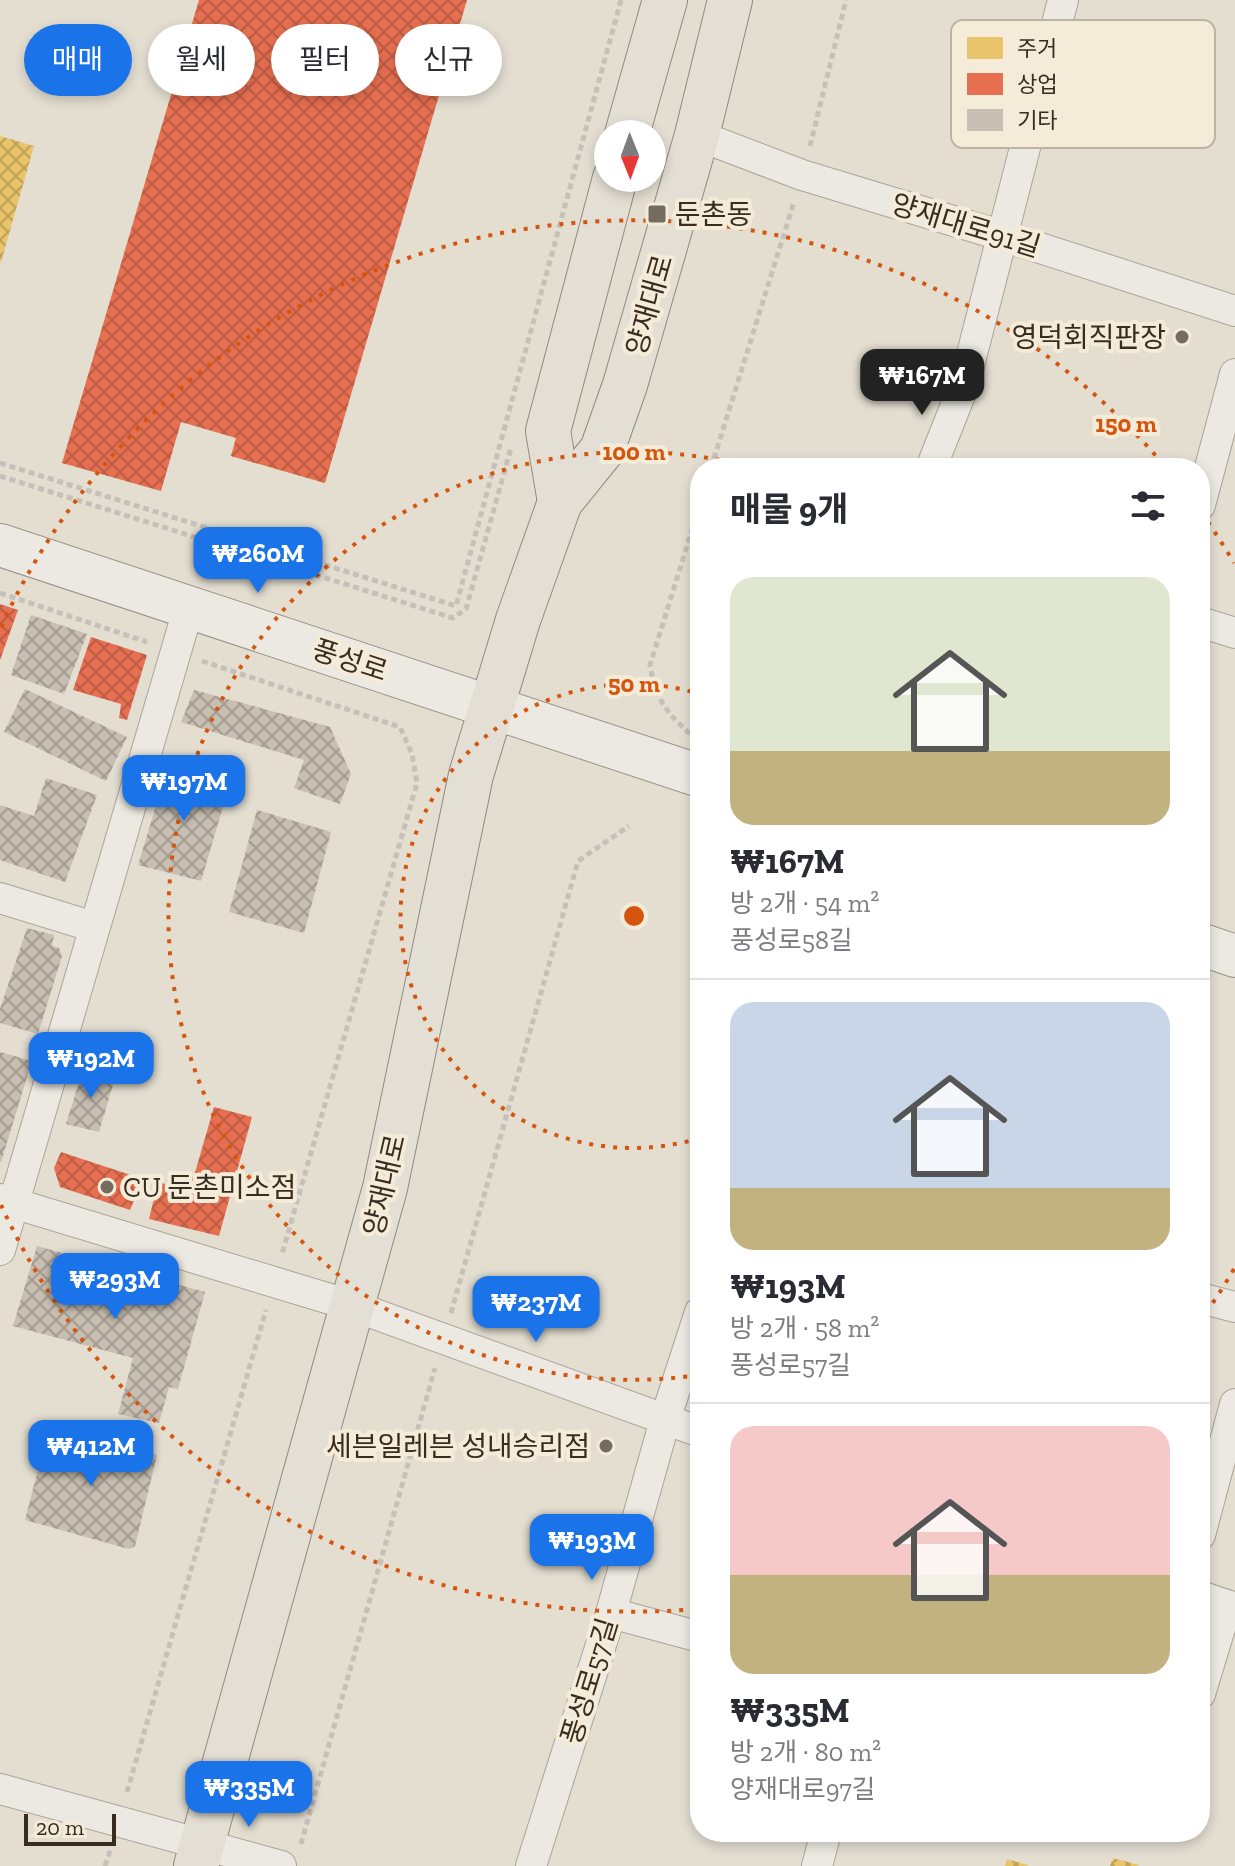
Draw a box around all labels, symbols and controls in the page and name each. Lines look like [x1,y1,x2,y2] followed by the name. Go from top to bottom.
[951,20,1215,148] legend
[24,24,132,96] chip: 매매
[148,24,255,96] chip: 월세
[271,24,379,96] chip: 필터
[395,24,502,96] chip: 신규
[1017,35,1057,62] text: 주거
[1017,71,1057,98] text: 상업
[1017,107,1057,134] text: 기타
[594,120,666,192] north arrow
[594,120,666,192] map controls
[887,187,1045,264] street label: 양재대로91길
[675,198,752,231] place label: 둔촌동
[646,203,668,225] marker: 둔촌동
[619,251,680,359] street label: 양재대로
[1011,321,1166,354] place label: 영덕회직판장
[1173,328,1191,346] marker: 영덕회직판장
[866,349,978,417] pin: ₩167M
[878,359,966,391] text: ₩167M
[1095,409,1157,438] text: 150 m
[603,437,665,466] text: 100 m
[1126,484,1170,528] icon: filters
[730,489,848,530] text: 매물 9개
[202,527,314,595] pin: ₩260M
[211,537,305,569] text: ₩260M
[878,629,1022,773] icon: home
[308,633,392,688] street label: 풍성로
[608,669,660,698] text: 50 m
[128,755,240,823] pin: ₩197M
[140,765,228,797] text: ₩197M
[730,841,844,882] text: ₩167M
[730,887,879,919] text: 방 2개 · 54 m²
[620,902,648,930] centre of rings
[730,924,853,956] text: 풍성로58길
[35,1032,147,1100] pin: ₩192M
[47,1042,135,1074] text: ₩192M
[878,1054,1022,1198] icon: home
[357,1131,412,1239] street label: 양재대로
[123,1171,296,1204] place label: CU 둔촌미소점
[98,1178,116,1196] marker: CU 둔촌미소점
[59,1253,171,1321] pin: ₩293M
[69,1263,161,1295] text: ₩293M
[730,1266,846,1307] text: ₩193M
[480,1276,592,1344] pin: ₩237M
[491,1286,581,1318] text: ₩237M
[730,1312,879,1344] text: 방 2개 · 58 m²
[730,1349,851,1381] text: 풍성로57길
[35,1420,147,1488] pin: ₩412M
[46,1430,136,1462] text: ₩412M
[326,1430,590,1463] place label: 세븐일레븐 성내승리점
[597,1437,615,1455] marker: 세븐일레븐 성내승리점
[878,1478,1022,1622] icon: home
[536,1514,648,1582] pin: ₩193M
[548,1524,636,1556] text: ₩193M
[555,1614,624,1748] street label: 풍성로57길
[730,1690,850,1731] text: ₩335M
[730,1736,881,1768] text: 방 2개 · 80 m²
[193,1761,305,1829] pin: ₩335M
[203,1771,295,1803] text: ₩335M
[730,1773,876,1805] text: 양재대로97길
[24,1810,116,1846] scale bar
[36,1814,84,1841] text: 20 m

